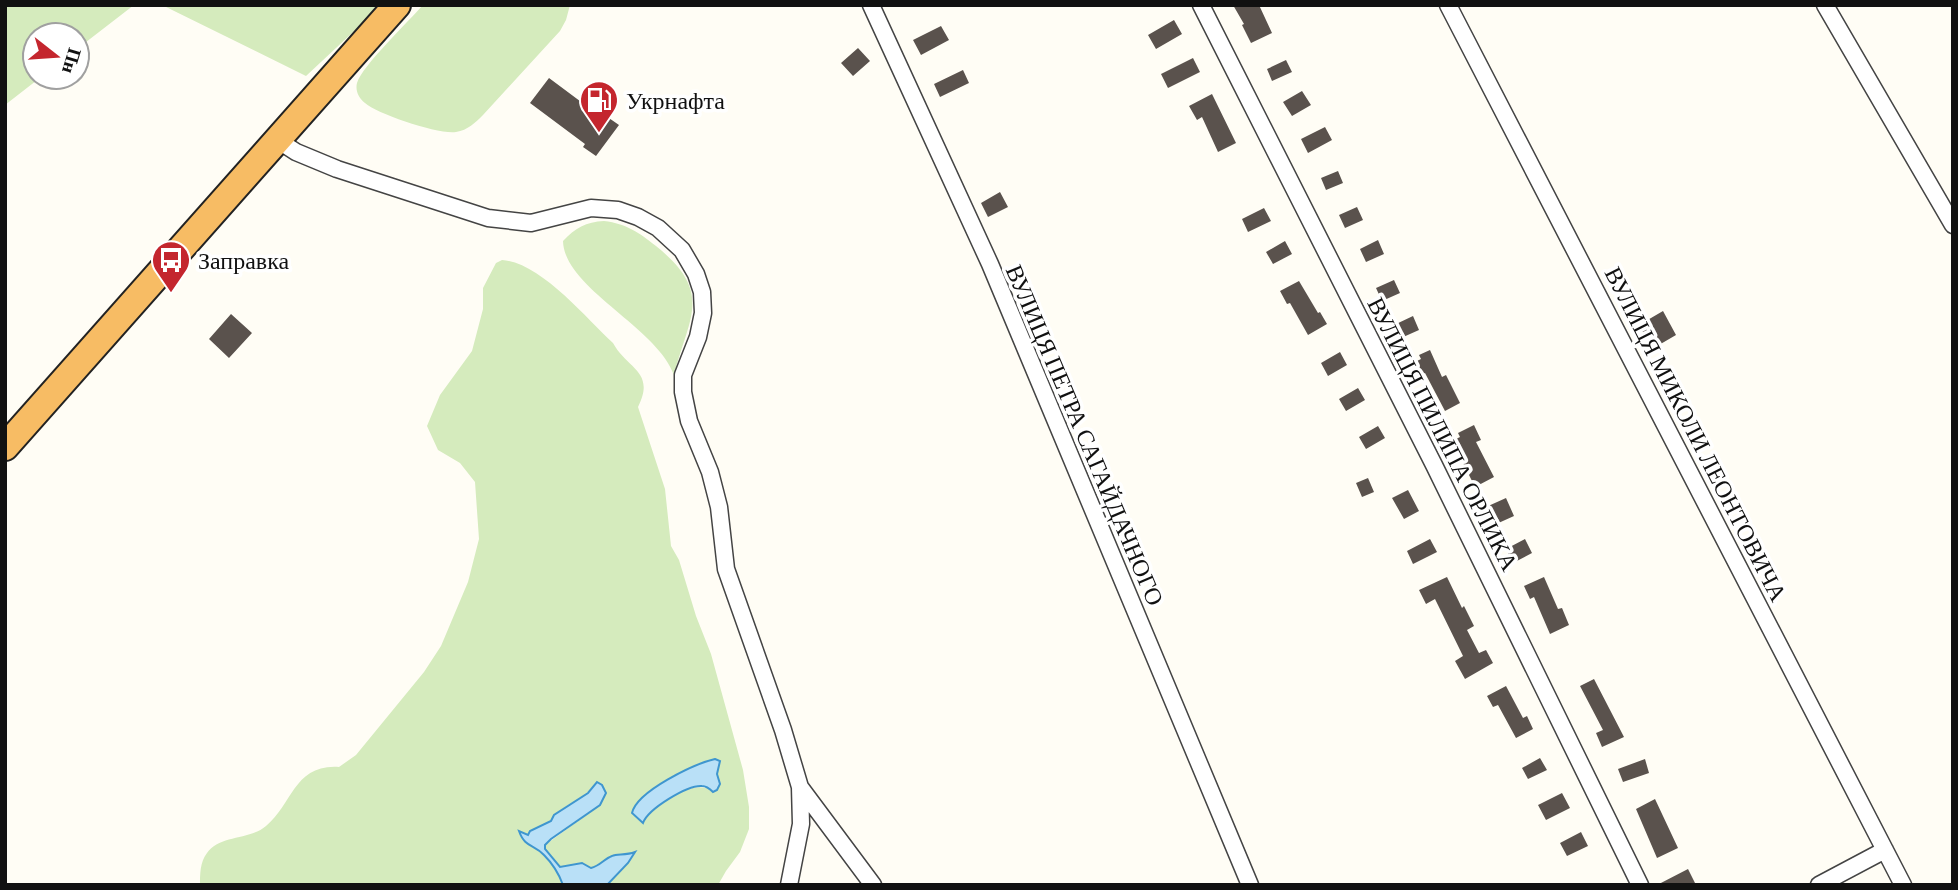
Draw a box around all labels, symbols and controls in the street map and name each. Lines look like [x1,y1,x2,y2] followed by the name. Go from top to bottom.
[21,21,91,91] north arrow
[58,45,86,76] text: Пн
[578,79,620,134] fuel station icon: Укрнафта
[626,87,725,114] place label: Укрнафта
[150,239,192,294] bus stop icon: Заправка
[198,247,289,274] place label: Заправка
[1001,261,1169,609] street label: ВУЛИЦЯ ПЕТРА САГАЙДАЧНОГО
[1600,262,1793,606] street label: ВУЛИЦЯ МИКОЛИ ЛЕОНТОВИЧА
[1362,293,1524,576] street label: ВУЛИЦЯ ПИЛИПА ОРЛИКА

